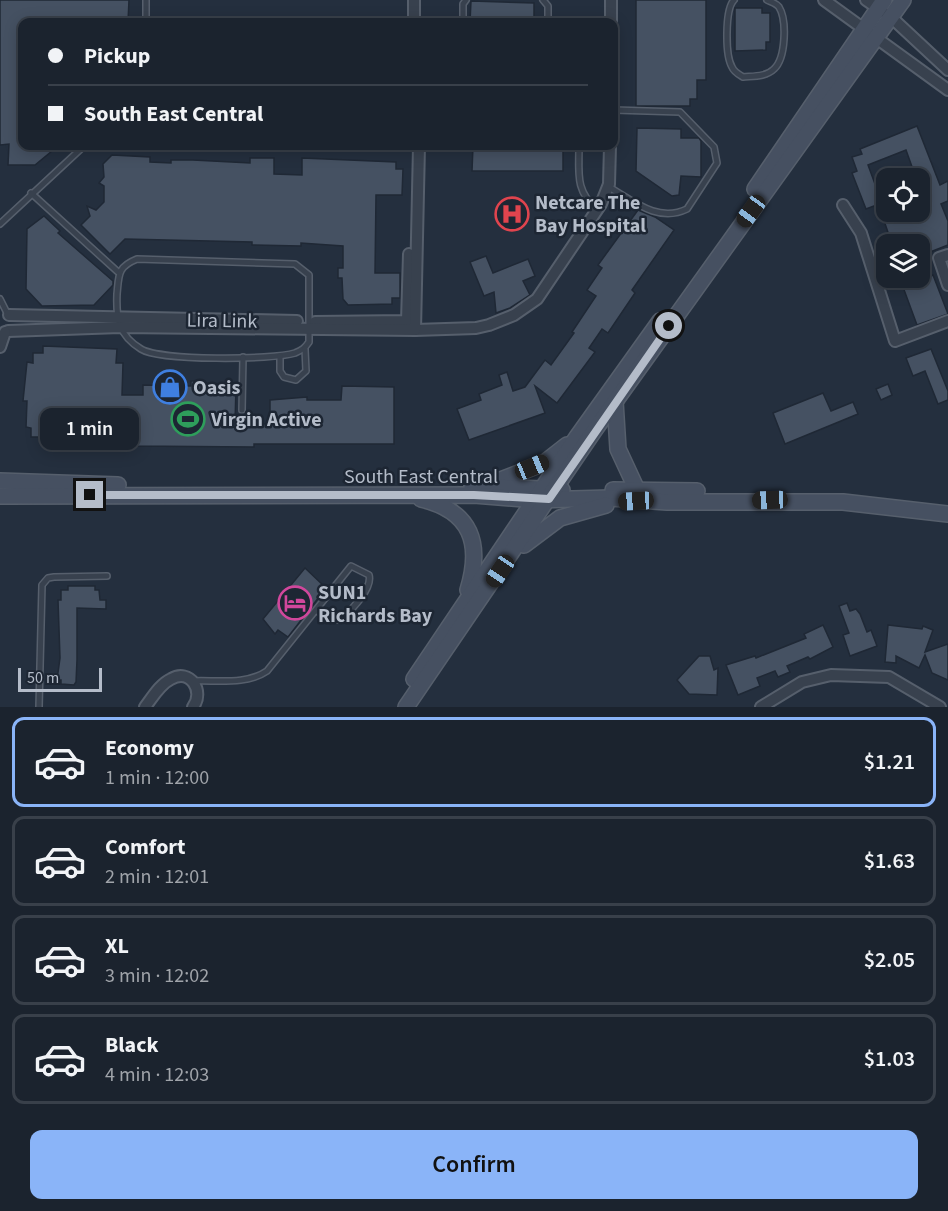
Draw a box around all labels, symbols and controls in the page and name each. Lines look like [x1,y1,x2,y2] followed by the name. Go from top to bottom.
[84,40,150,72] text: Pickup
[84,98,263,130] text: South East Central
[876,168,930,288] map controls
[876,168,930,222] button: locate
[535,189,646,240] place label: Netcare The Bay Hospital
[733,191,769,231] car
[494,196,530,232] hospital icon: Netcare The Bay Hospital
[876,234,930,288] button: layers
[186,306,258,336] street label: Lira Link
[655,312,682,339] route start
[152,369,188,405] shop icon: Oasis
[193,374,241,402] place label: Oasis
[170,401,206,437] sports icon: Virgin Active
[210,406,322,434] place label: Virgin Active
[40,408,140,450] callout: 1 min
[66,415,113,443] text: 1 min
[512,452,552,482] car
[344,463,498,491] street label: South East Central
[76,481,103,508] route end
[752,490,788,510] car
[618,491,654,511] car
[482,551,518,591] car
[318,579,433,630] place label: SUN1 Richards Bay
[277,585,313,621] hotel icon: SUN1 Richards Bay
[18,665,102,692] scale bar
[27,667,59,689] text: 50 m
[105,732,194,764] text: Economy
[33,735,87,789] icon: car
[864,746,915,778] text: $1.21
[105,764,209,792] text: 1 min · 12:00
[105,831,186,863] text: Comfort
[33,834,87,888] icon: car
[864,845,915,877] text: $1.63
[105,863,209,891] text: 2 min · 12:01
[105,930,129,962] text: XL
[33,933,87,987] icon: car
[864,944,915,976] text: $2.05
[105,962,209,990] text: 3 min · 12:02
[105,1029,159,1061] text: Black
[33,1032,87,1086] icon: car
[864,1043,915,1075] text: $1.03
[105,1061,209,1089] text: 4 min · 12:03
[30,1130,918,1199] button: Confirm

